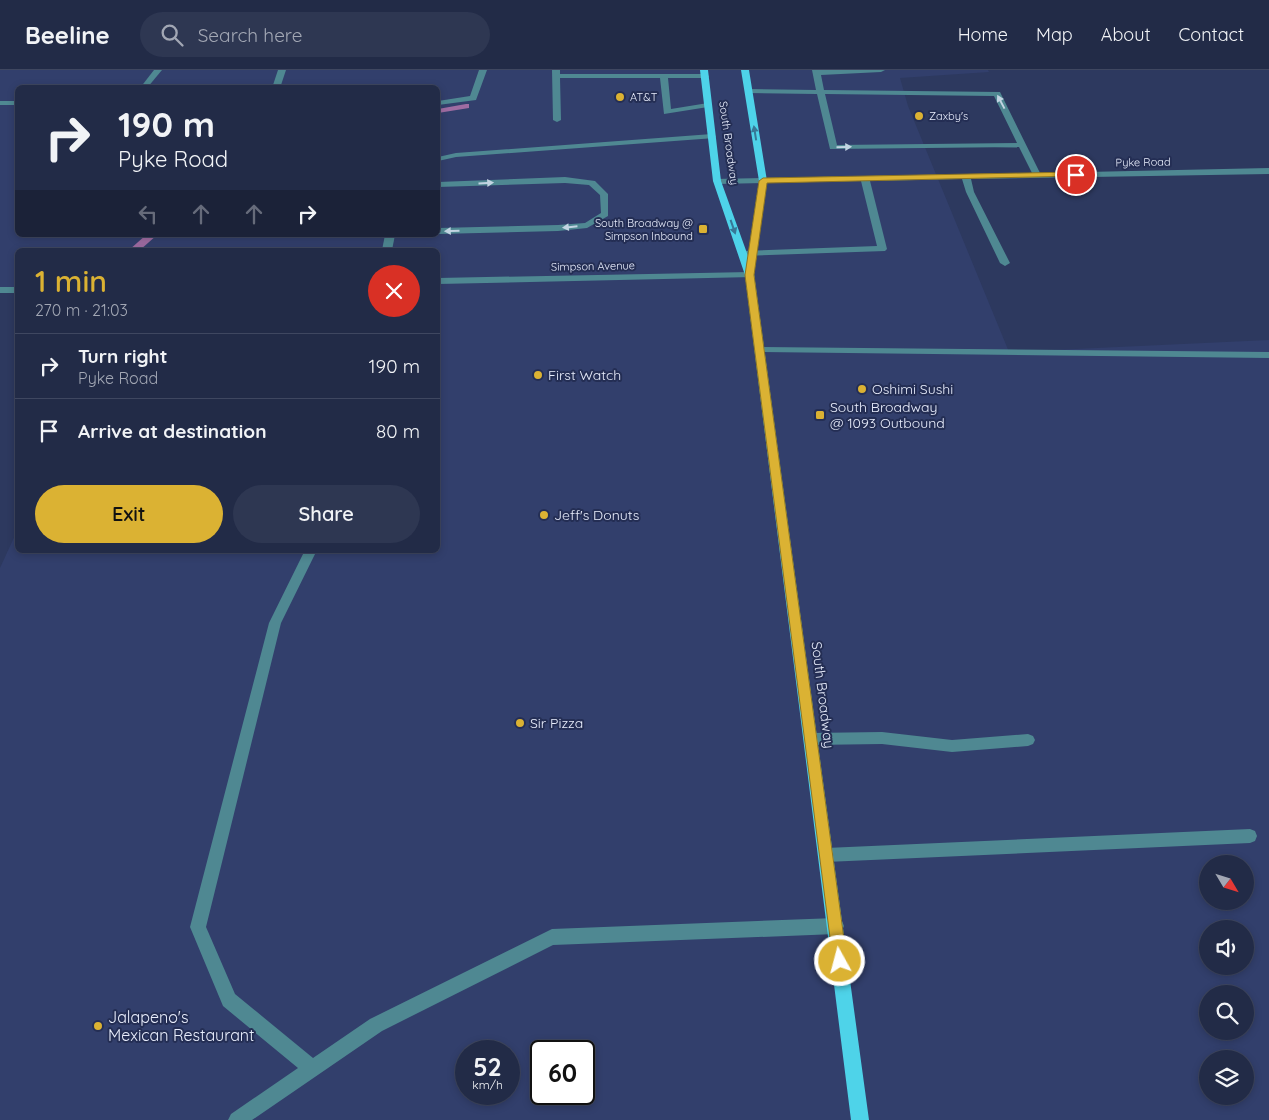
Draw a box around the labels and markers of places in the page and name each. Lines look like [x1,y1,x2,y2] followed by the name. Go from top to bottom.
[630,90,658,104] place label: AT&T
[614,91,626,103] marker: AT&T
[929,109,968,123] place label: Zaxby's
[913,110,925,122] marker: Zaxby's
[1055,154,1097,196] pin
[595,216,693,243] place label: South Broadway @ Simpson Inbound
[697,223,709,235] marker: South Broadway @ Simpson Inbound
[548,366,621,384] place label: First Watch
[532,369,544,381] marker: First Watch
[872,380,953,398] place label: Oshimi Sushi
[856,383,868,395] marker: Oshimi Sushi
[830,398,945,432] place label: South Broadway @ 1093 Outbound
[814,409,826,421] marker: South Broadway @ 1093 Outbound
[554,506,639,524] place label: Jeff's Donuts
[538,509,550,521] marker: Jeff's Donuts
[530,714,583,732] place label: Sir Pizza
[514,717,526,729] marker: Sir Pizza
[108,1007,255,1045] place label: Jalapeno's Mexican Restaurant
[92,1020,104,1032] marker: Jalapeno's Mexican Restaurant

